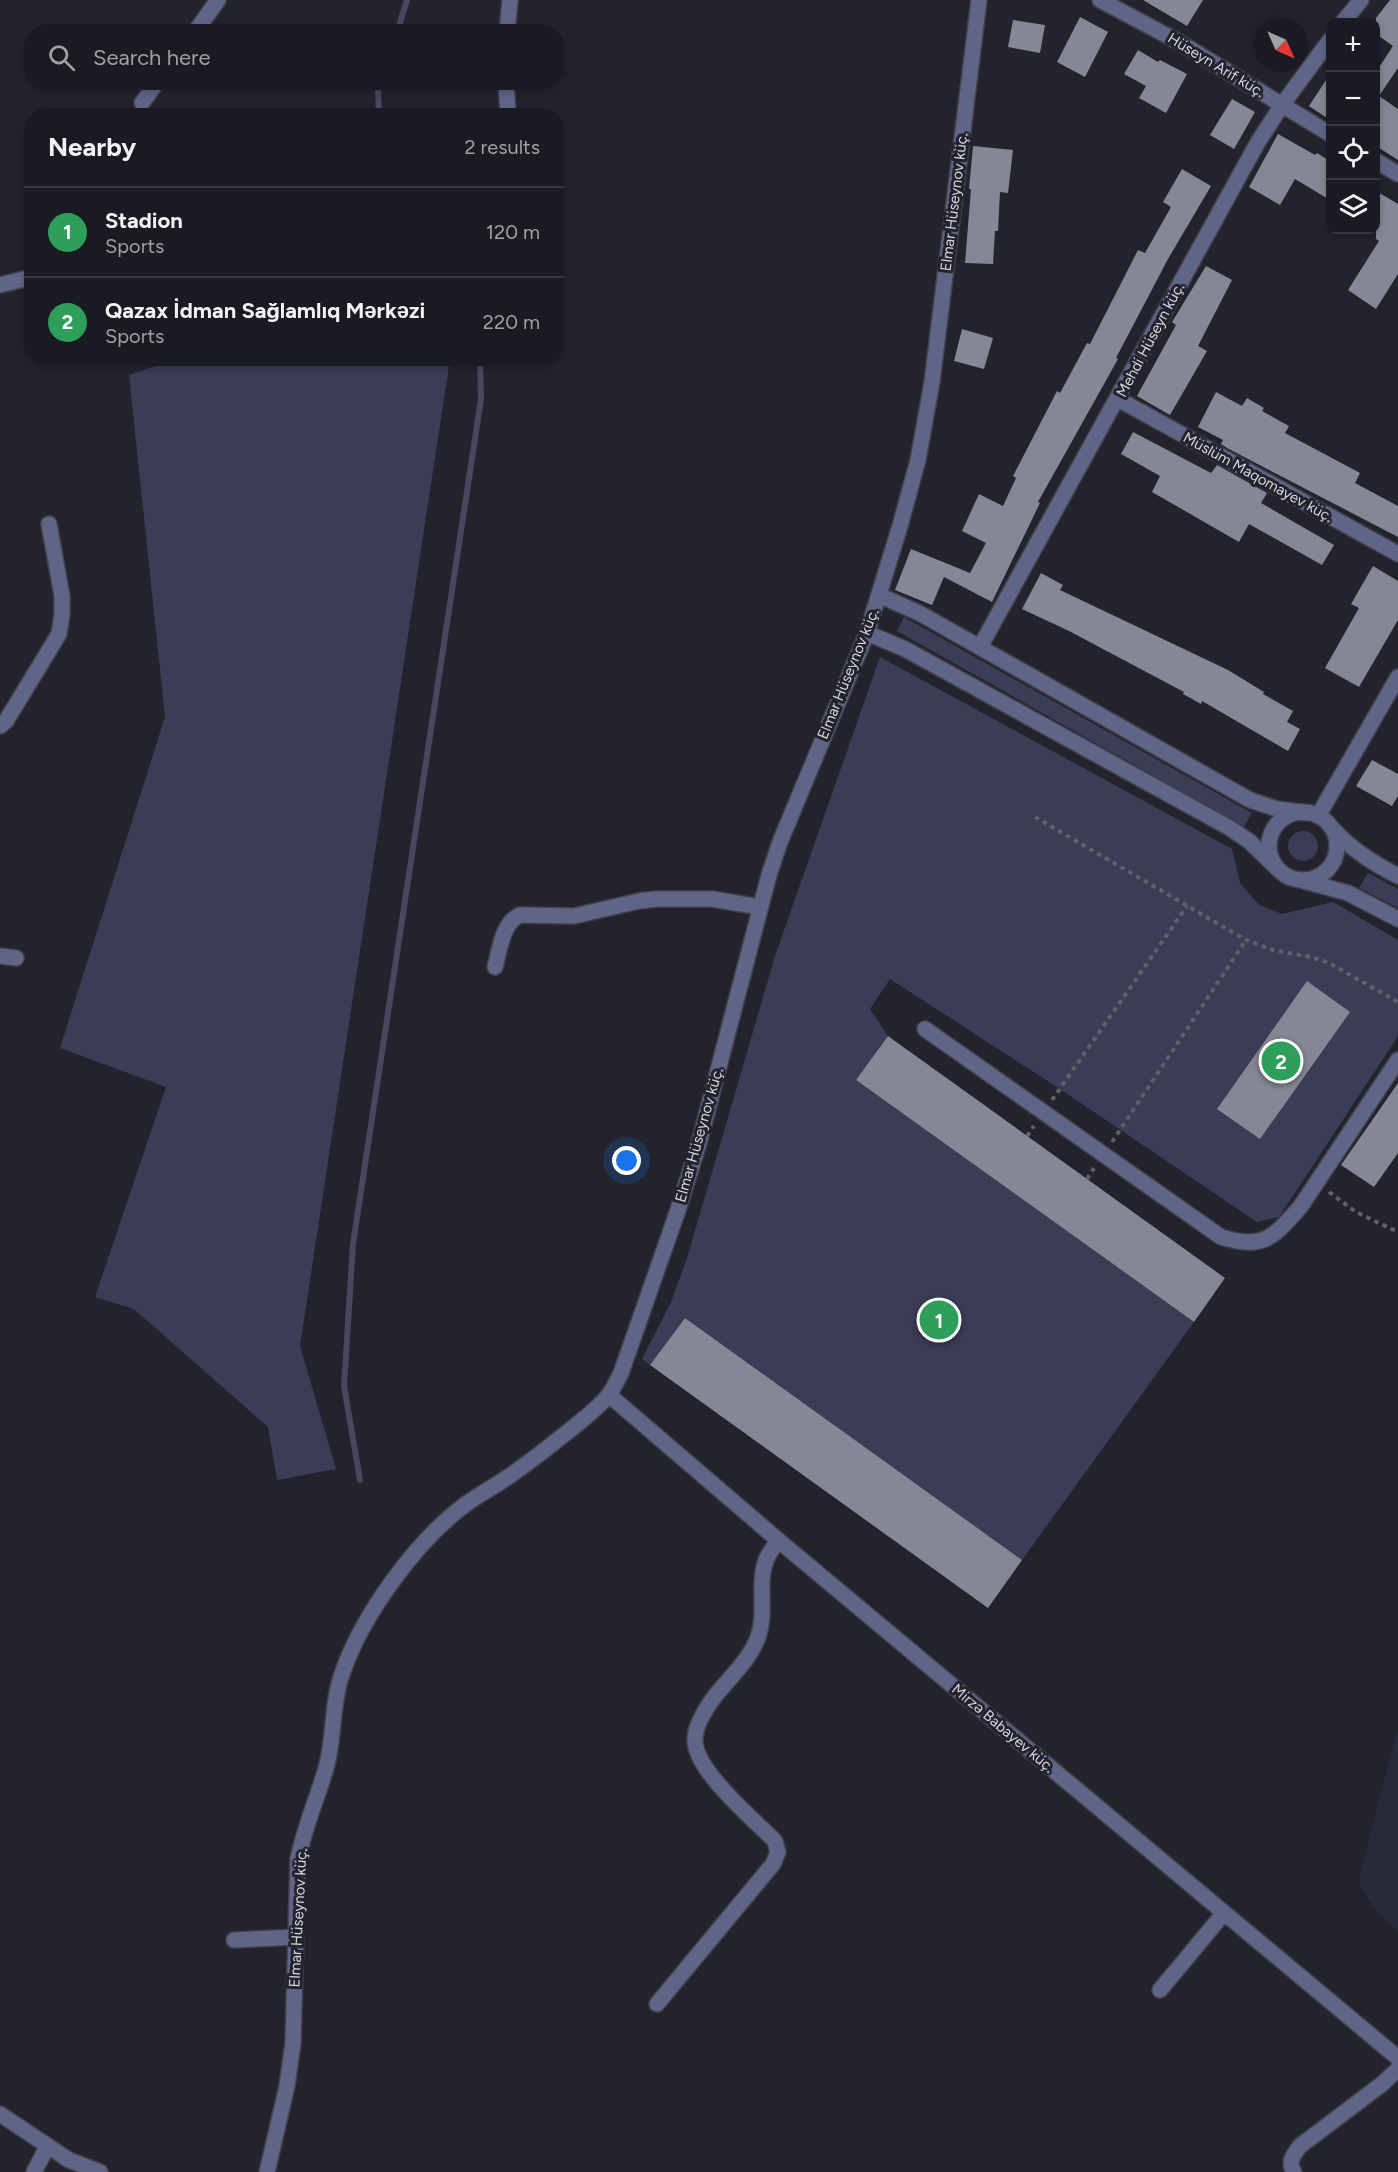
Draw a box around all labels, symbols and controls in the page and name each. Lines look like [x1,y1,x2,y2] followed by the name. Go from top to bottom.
[1254,18,1308,72] north arrow
[1326,18,1380,234] map controls
[1326,18,1380,72] button: +
[24,24,564,90] search box
[1164,29,1268,101] street label: Hüseyn Arif küç.
[45,41,78,74] icon: search
[93,44,211,71] text: Search here
[1326,72,1380,126] button: −
[1326,126,1380,180] button: locate
[48,131,136,163] text: Nearby
[937,132,971,272] street label: Elmar Hüseynov küç.
[464,135,540,159] text: 2 results
[1326,180,1380,234] button: layers
[105,207,183,234] text: Stadion
[63,220,72,244] text: 1
[486,220,540,244] text: 120 m
[105,234,164,258] text: Sports
[1112,280,1188,400] street label: Mehdi Hüseyn küç.
[105,297,425,324] text: Qazax İdman Sağlamlıq Mərkəzi
[62,310,73,334] text: 2
[483,310,540,334] text: 220 m
[105,324,164,348] text: Sports
[1180,428,1336,526] street label: Müslüm Maqomayev küç.
[814,606,882,742] street label: Elmar Hüseynov küç.
[1262,1038,1300,1084] pin: 2
[671,1066,727,1204] street label: Elmar Hüseynov küç.
[612,1146,641,1175] your location
[920,1298,958,1342] pin: 1
[948,1680,1058,1776] street label: Mirzə Babayev küç.
[285,1848,311,1988] street label: Elmar Hüseynov küç.

